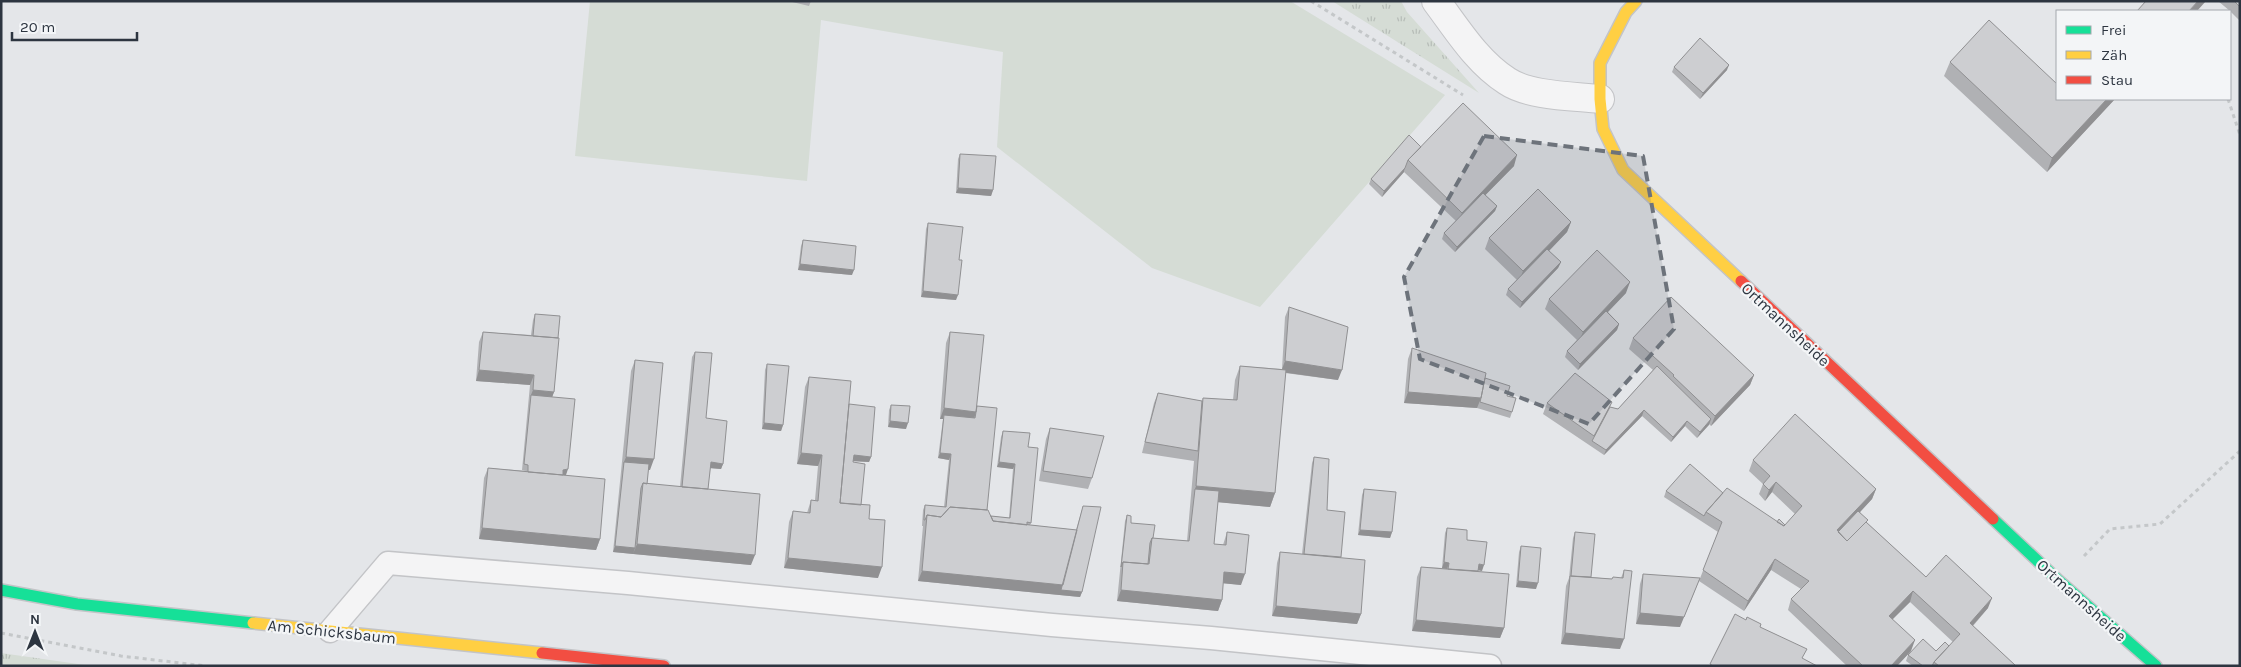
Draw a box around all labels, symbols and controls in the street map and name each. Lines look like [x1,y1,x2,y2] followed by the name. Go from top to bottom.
[12,10,138,42] scale bar
[2056,10,2231,100] legend
[20,18,55,36] text: 20 m
[2101,21,2126,39] text: Frei
[2101,46,2127,64] text: Zäh
[2101,71,2133,89] text: Stau
[1738,279,1834,370] street label: Ortmannsheide
[2033,555,2130,646] street label: Ortmannsheide
[10,607,60,657] north arrow
[30,611,40,628] text: N
[267,615,397,648] street label: Am Schicksbaum

